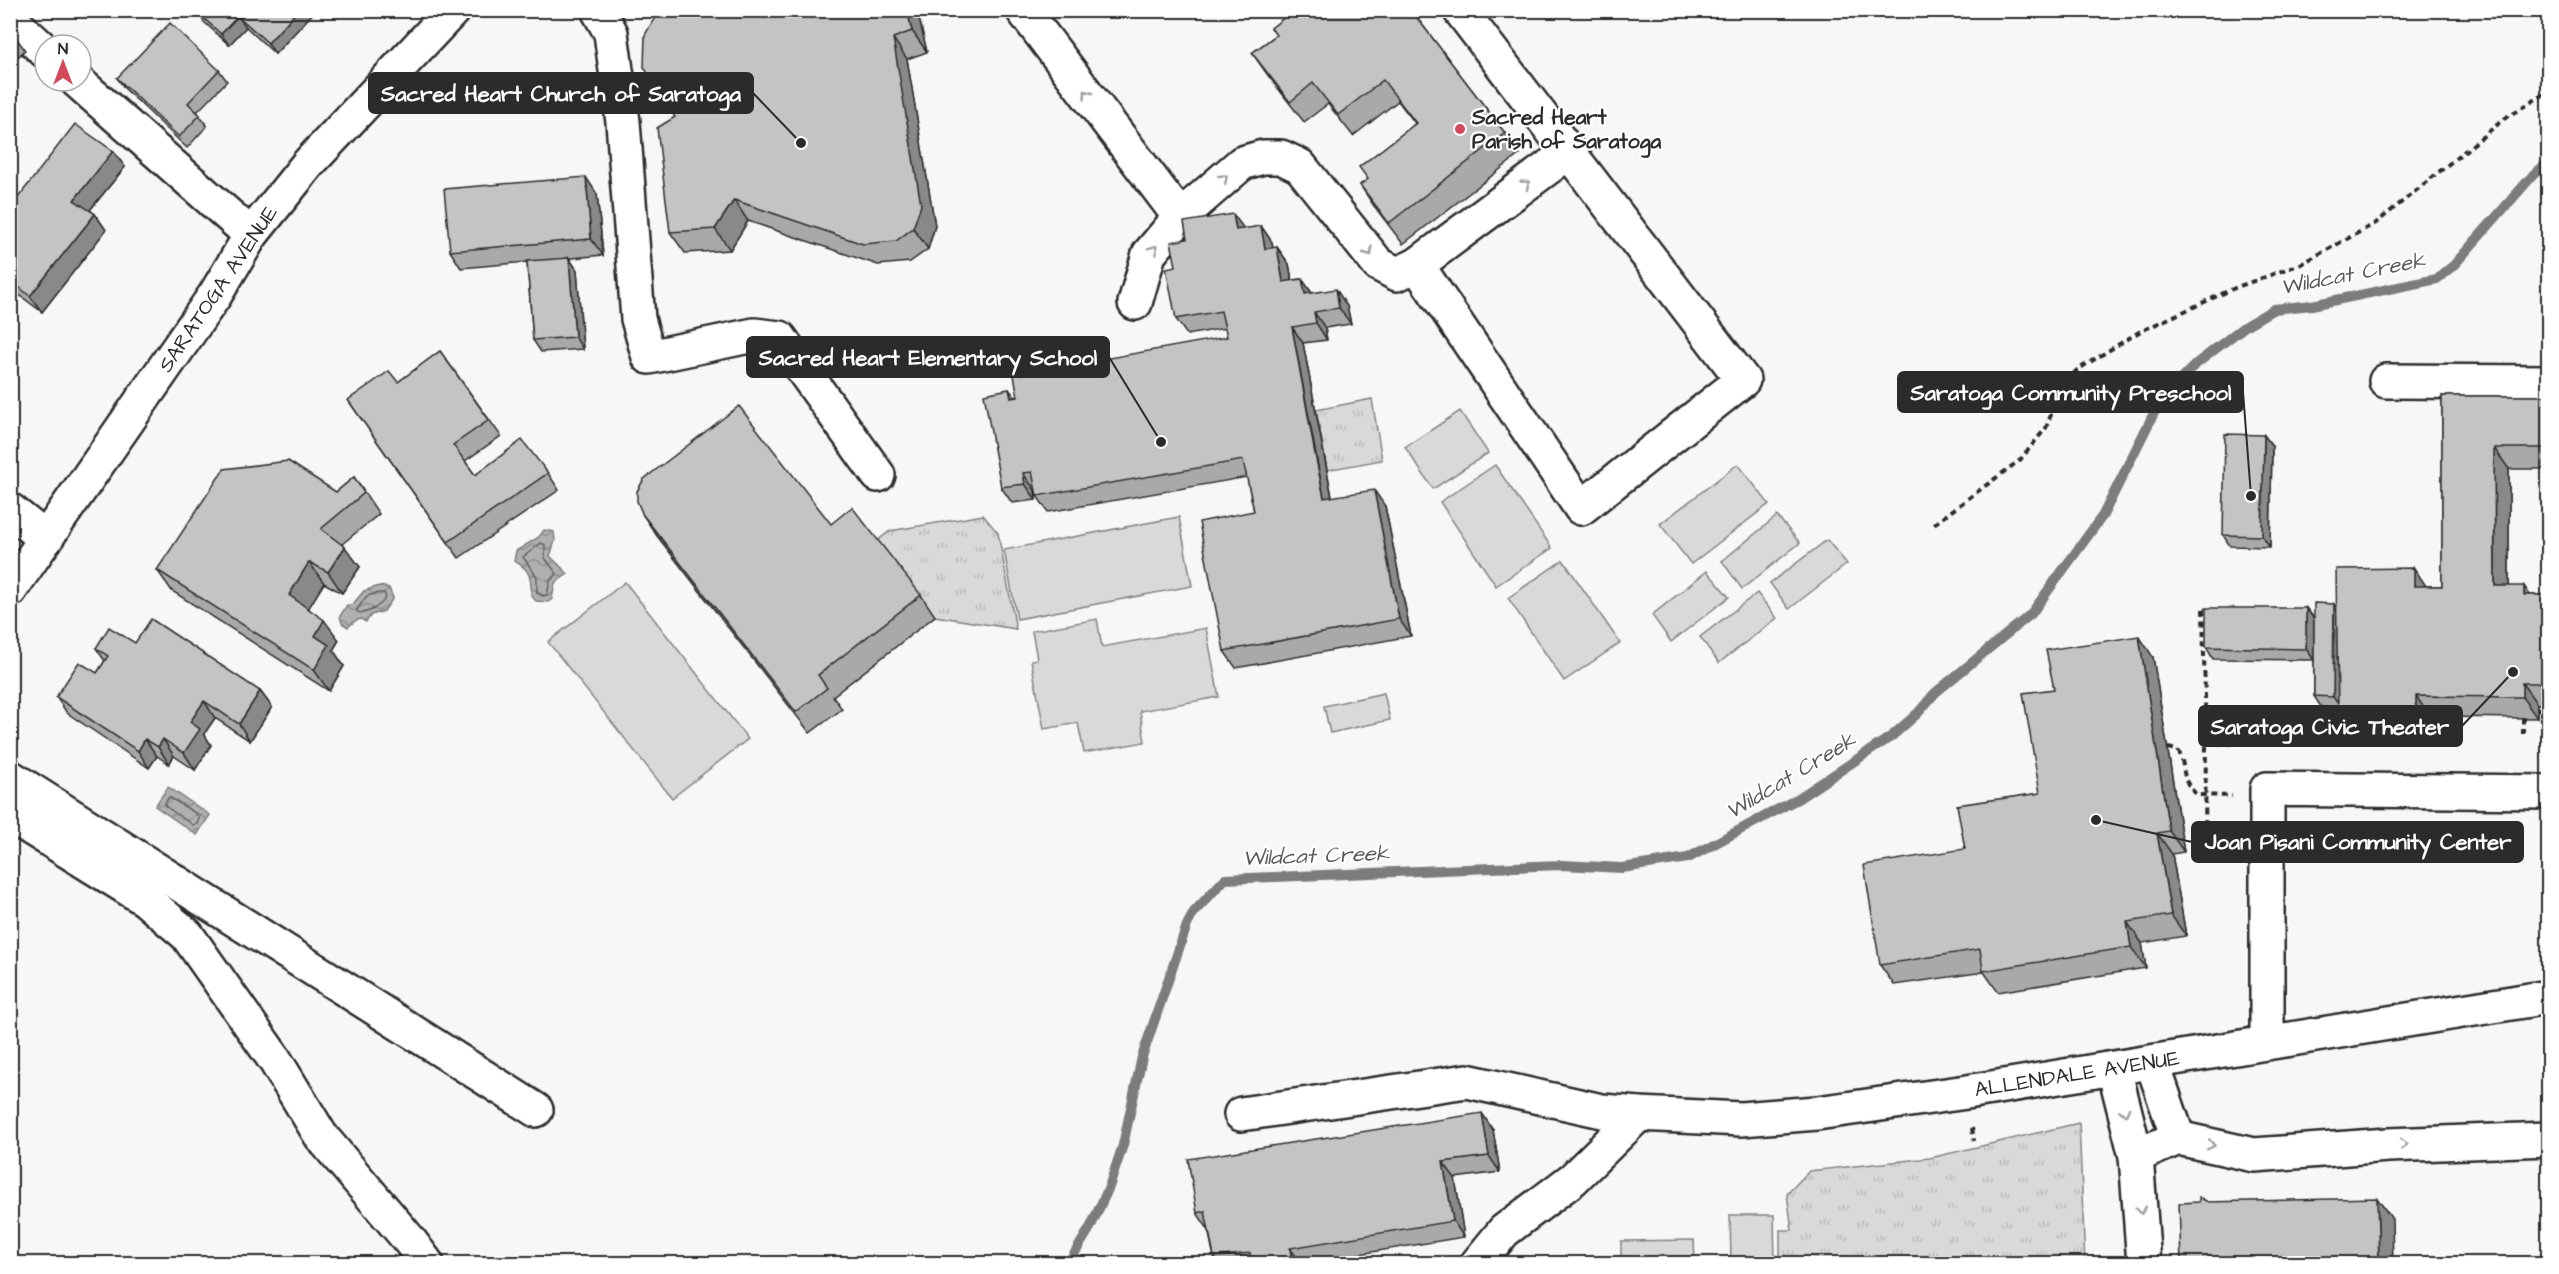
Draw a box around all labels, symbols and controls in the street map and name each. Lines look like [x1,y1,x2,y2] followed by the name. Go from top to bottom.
[33,33,93,93] north arrow
[58,38,68,60] text: N
[369,73,753,113] callout: Sacred Heart Church of Saratoga
[380,79,742,111] text: Sacred Heart Church of Saratoga
[1083,90,1094,101] one-way arrow
[1471,103,1661,158] place label: Sacred Heart Parish of Saratoga
[1453,122,1467,136] marker: Sacred Heart Parish of Saratoga
[1217,174,1228,185] one-way arrow
[1520,180,1531,191] one-way arrow
[151,199,285,378] street label: SARATOGA AVENUE
[1147,244,1158,255] one-way arrow
[2278,245,2428,303] water label: Wildcat Creek
[1361,246,1372,257] one-way arrow
[747,337,1109,377] callout: Sacred Heart Elementary School
[758,343,1098,376] text: Sacred Heart Elementary School
[1898,372,2243,412] callout: Saratoga Community Preschool
[1910,378,2232,411] text: Saratoga Community Preschool
[2199,706,2462,746] callout: Saratoga Civic Theater
[2210,712,2450,744] text: Saratoga Civic Theater
[1720,725,1862,827] water label: Wildcat Creek
[2192,822,2523,862] callout: Joan Pisani Community Center
[2204,827,2512,860] text: Joan Pisani Community Center
[1242,838,1390,874] water label: Wildcat Creek
[1972,1043,2182,1105] street label: ALLENDALE AVENUE
[2117,1107,2130,1117] one-way arrow
[2206,1138,2216,1151] one-way arrow
[2400,1138,2409,1150] one-way arrow
[2134,1205,2147,1214] one-way arrow

